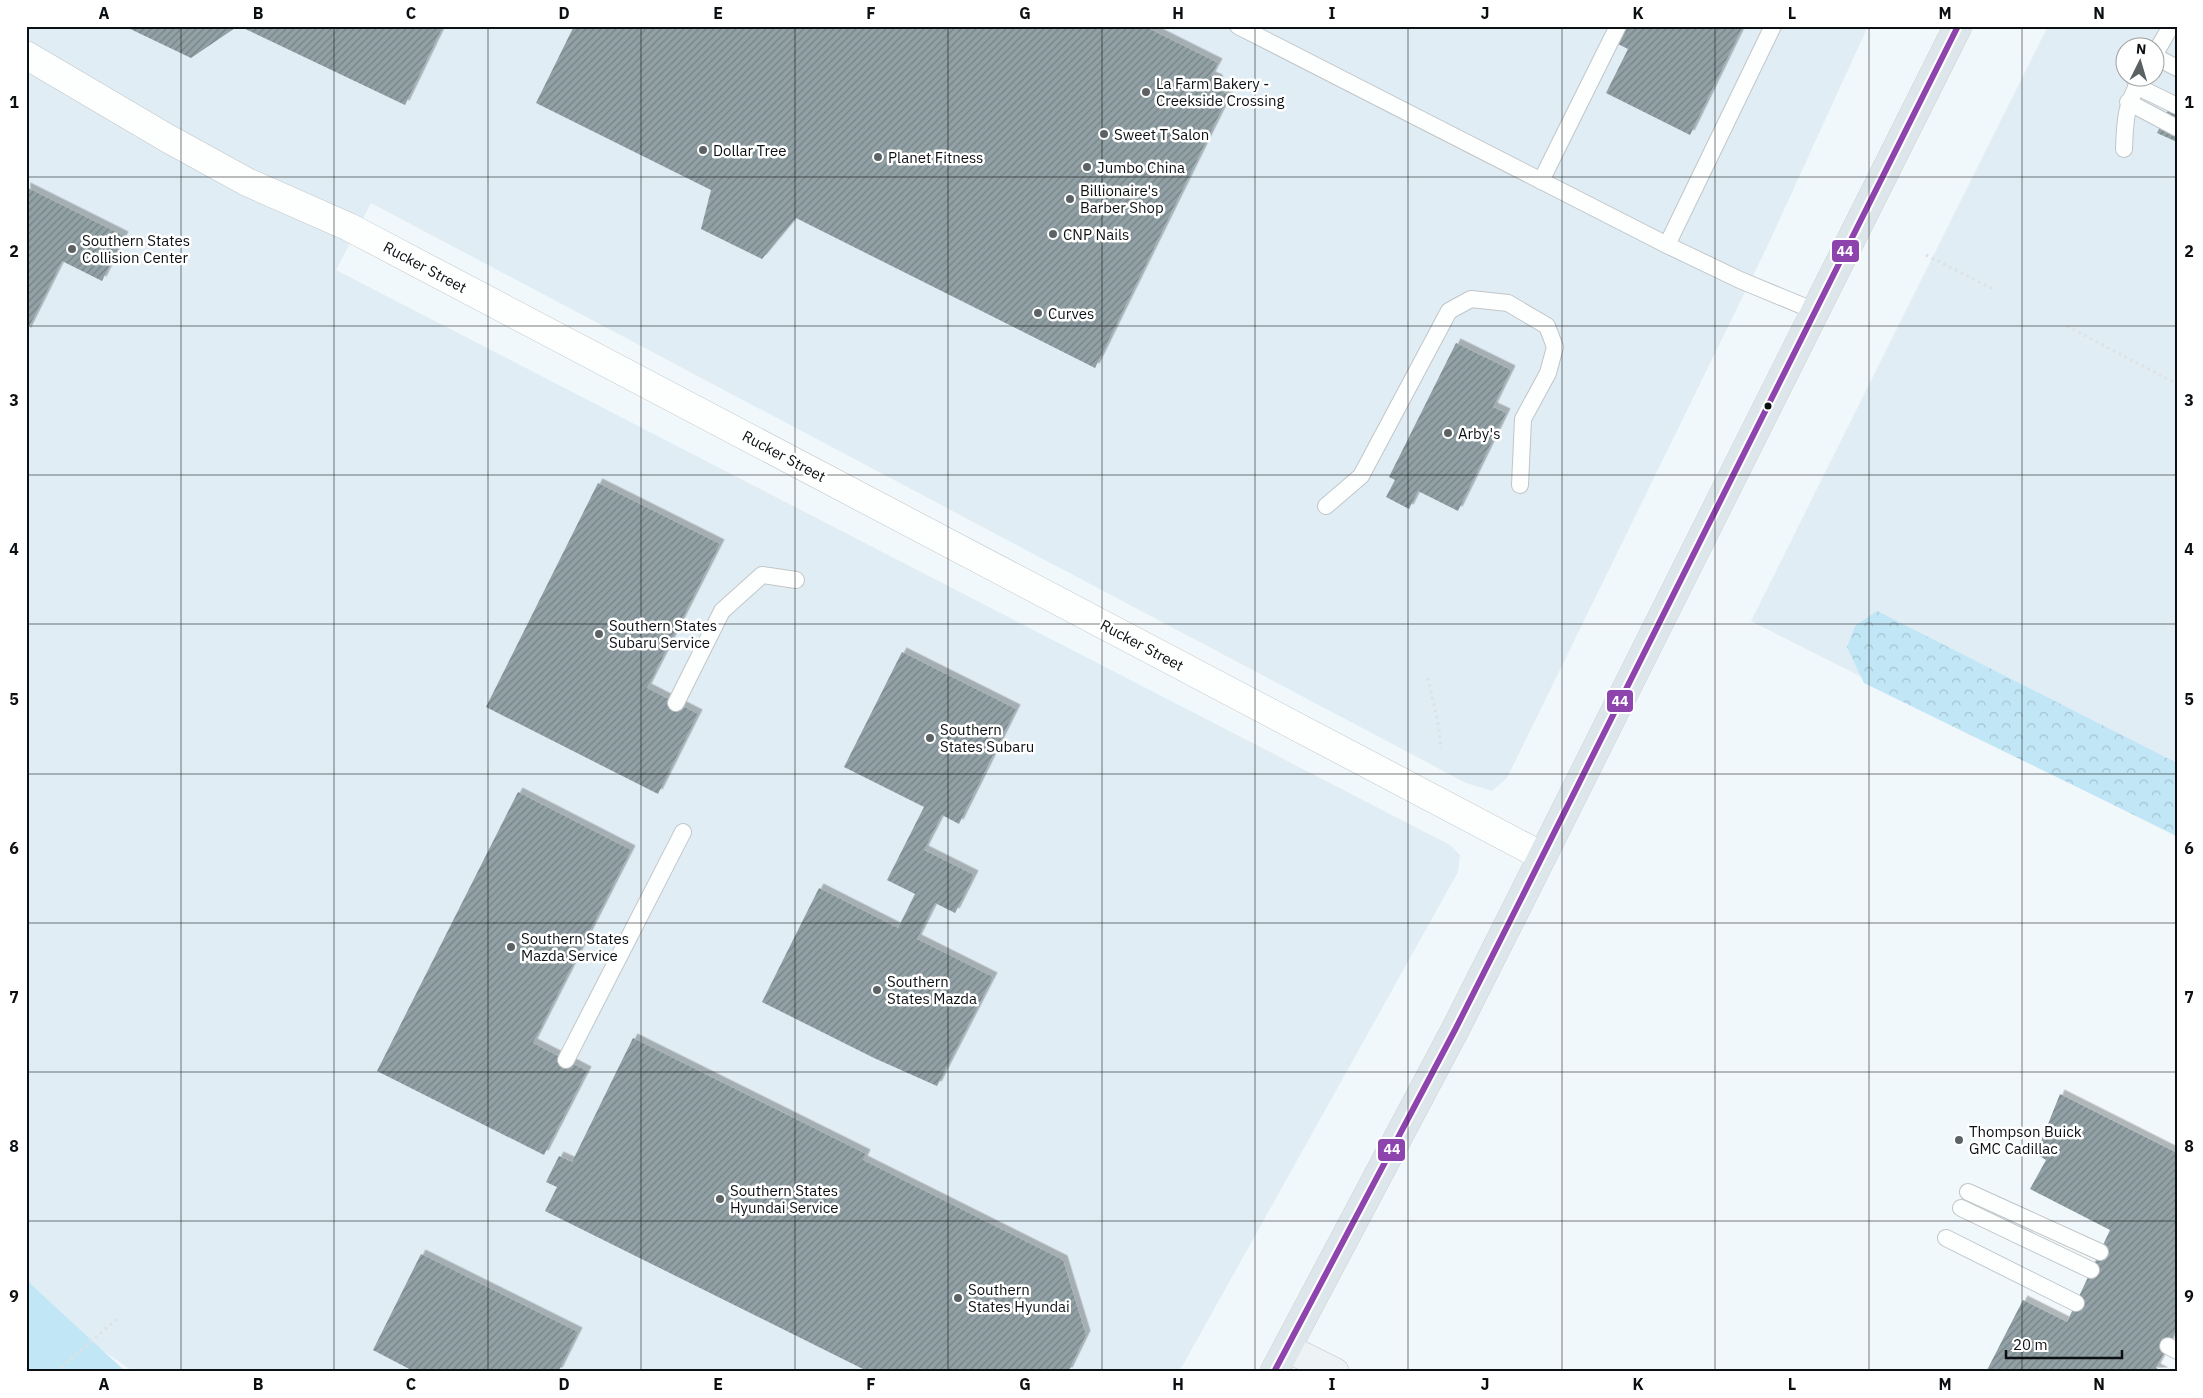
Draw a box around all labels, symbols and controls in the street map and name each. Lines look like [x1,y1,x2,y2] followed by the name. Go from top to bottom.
[99,3,110,23] text: A
[253,3,264,23] text: B
[406,3,416,23] text: C
[558,3,570,23] text: D
[713,3,723,23] text: E
[866,3,876,23] text: F
[1019,3,1031,23] text: G
[1172,3,1184,23] text: H
[1329,3,1336,23] text: I
[1481,3,1489,23] text: J
[1632,3,1644,23] text: K
[1788,3,1796,23] text: L
[1938,3,1952,23] text: M
[2093,3,2105,23] text: N
[2116,38,2166,88] north arrow
[2135,40,2147,58] text: N
[1156,74,1284,110] place label: La Farm Bakery - Creekside Crossing
[1140,86,1152,98] marker: La Farm Bakery - Creekside Crossing
[9,92,19,112] text: 1
[2184,92,2194,112] text: 1
[1114,125,1209,144] place label: Sweet T Salon
[1098,128,1110,140] marker: Sweet T Salon
[713,141,786,160] place label: Dollar Tree
[697,144,709,156] marker: Dollar Tree
[888,148,983,167] place label: Planet Fitness
[872,151,884,163] marker: Planet Fitness
[1097,158,1185,177] place label: Jumbo China
[1081,161,1093,173] marker: Jumbo China
[1080,181,1164,217] place label: Billionaire's Barber Shop
[1064,193,1076,205] marker: Billionaire's Barber Shop
[1063,225,1129,244] place label: CNP Nails
[1047,228,1059,240] marker: CNP Nails
[82,231,190,267] place label: Southern States Collision Center
[380,237,470,297] street label: Rucker Street
[1831,239,1860,263] line badge: 44
[9,241,19,261] text: 2
[2184,241,2194,261] text: 2
[1837,242,1853,260] text: 44
[66,243,78,255] marker: Southern States Collision Center
[1048,304,1094,323] place label: Curves
[1032,307,1044,319] marker: Curves
[9,390,19,410] text: 3
[2184,390,2194,410] text: 3
[1763,401,1773,411] unlabelled marker
[1458,424,1500,443] place label: Arby's
[739,426,829,486] street label: Rucker Street
[1442,427,1454,439] marker: Arby's
[9,539,19,559] text: 4
[2184,539,2194,559] text: 4
[1097,615,1187,675] street label: Rucker Street
[609,616,717,652] place label: Southern States Subaru Service
[593,628,605,640] marker: Southern States Subaru Service
[9,689,19,709] text: 5
[1606,689,1634,713] line badge: 44
[2184,689,2194,709] text: 5
[1612,692,1628,710] text: 44
[940,720,1034,756] place label: Southern States Subaru
[924,732,936,744] marker: Southern States Subaru
[9,838,19,858] text: 6
[2184,838,2194,858] text: 6
[521,929,629,965] place label: Southern States Mazda Service
[505,941,517,953] marker: Southern States Mazda Service
[887,972,977,1008] place label: Southern States Mazda
[871,984,883,996] marker: Southern States Mazda
[9,987,19,1007] text: 7
[2184,987,2194,1007] text: 7
[1969,1122,2082,1158] place label: Thompson Buick GMC Cadillac
[1953,1134,1965,1146] marker: Thompson Buick GMC Cadillac
[9,1136,19,1156] text: 8
[2184,1136,2194,1156] text: 8
[1377,1138,1406,1162] line badge: 44
[1384,1140,1400,1158] text: 44
[730,1181,839,1217] place label: Southern States Hyundai Service
[714,1193,726,1205] marker: Southern States Hyundai Service
[968,1280,1070,1316] place label: Southern States Hyundai
[9,1286,19,1306] text: 9
[2184,1286,2194,1306] text: 9
[952,1292,964,1304] marker: Southern States Hyundai
[2006,1328,2122,1360] scale bar
[2013,1335,2048,1354] text: 20 m
[99,1374,110,1394] text: A
[253,1374,264,1394] text: B
[406,1374,416,1394] text: C
[558,1374,570,1394] text: D
[713,1374,723,1394] text: E
[866,1374,876,1394] text: F
[1019,1374,1031,1394] text: G
[1172,1374,1184,1394] text: H
[1329,1374,1336,1394] text: I
[1481,1374,1489,1394] text: J
[1632,1374,1644,1394] text: K
[1788,1374,1796,1394] text: L
[1938,1374,1952,1394] text: M
[2093,1374,2105,1394] text: N

